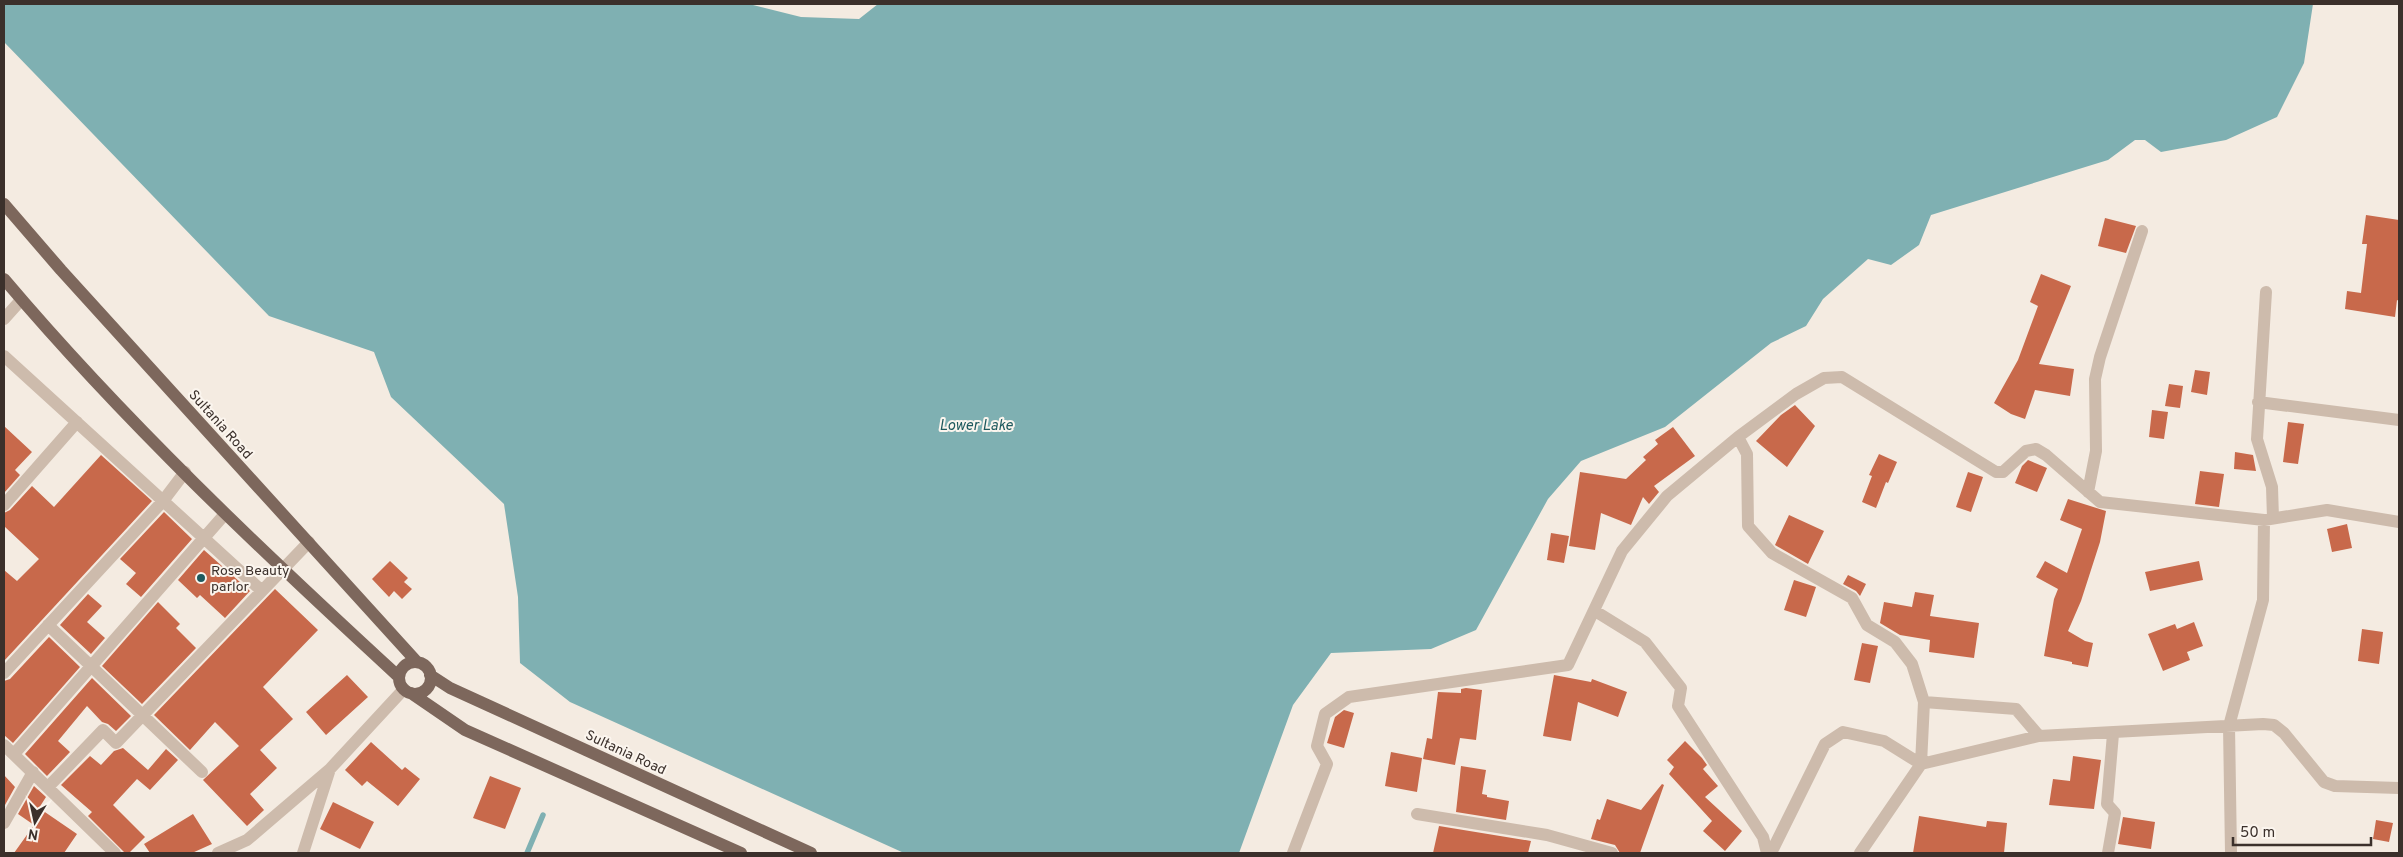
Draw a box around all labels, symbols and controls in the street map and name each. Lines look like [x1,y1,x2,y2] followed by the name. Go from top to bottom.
[184,387,255,463] street label: Sultania Road
[939,417,1013,436] water label: Lower Lake
[211,563,289,596] place label: Rose Beauty parlor
[195,572,207,584] marker: Rose Beauty parlor
[582,727,668,779] street label: Sultania Road
[10,797,60,847] north arrow
[2233,814,2370,846] scale bar
[27,824,40,843] text: N
[2240,824,2275,843] text: 50 m

